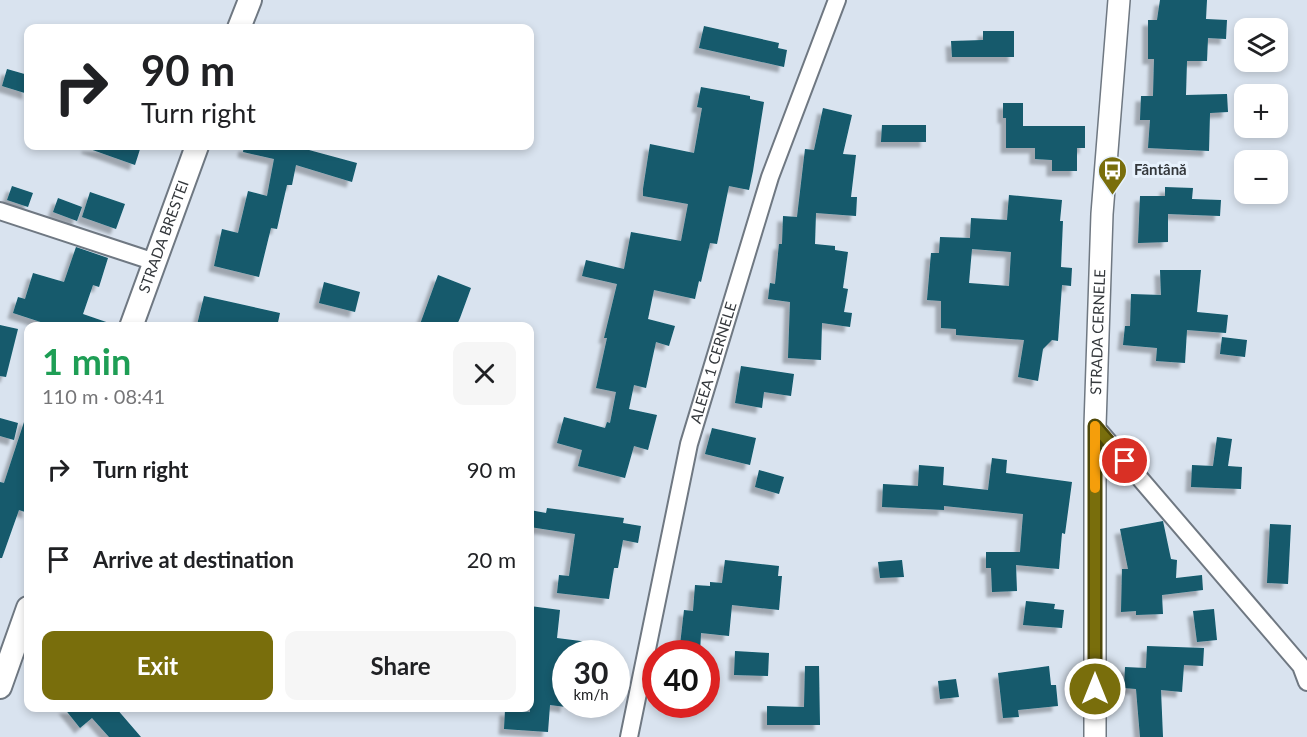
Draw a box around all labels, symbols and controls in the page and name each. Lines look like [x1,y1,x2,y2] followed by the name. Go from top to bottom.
[1234,18,1288,204] map controls
[1234,18,1288,72] button: layers
[141,45,235,95] text: 90 m
[42,48,120,126] icon: right
[1234,84,1288,138] button: +
[141,96,256,129] text: Turn right
[1234,150,1288,204] button: −
[1097,154,1129,196] bus stop icon: Fântână
[1134,160,1187,178] place label: Fântână
[134,178,192,295] street label: STRADA BRESTEI
[1086,269,1108,395] street label: STRADA CERNELE
[686,300,740,425] street label: ALEEA 1 CERNELE
[42,339,131,383] text: 1 min
[453,342,516,405] button: close
[42,384,165,408] text: 110 m · 08:41
[1099,435,1150,486] pin
[1108,444,1141,477] icon: arrive
[42,453,75,486] icon: right
[93,456,188,483] text: Turn right
[467,456,516,483] text: 90 m
[42,543,75,576] icon: arrive
[93,546,294,573] text: Arrive at destination
[467,546,516,573] text: 20 m
[42,631,273,700] button: Exit
[285,631,516,700] button: Share
[642,640,720,718] speed limit sign: 40
[574,654,608,690] text: 30
[1063,657,1127,721] position arrow
[573,685,609,703] text: km/h

